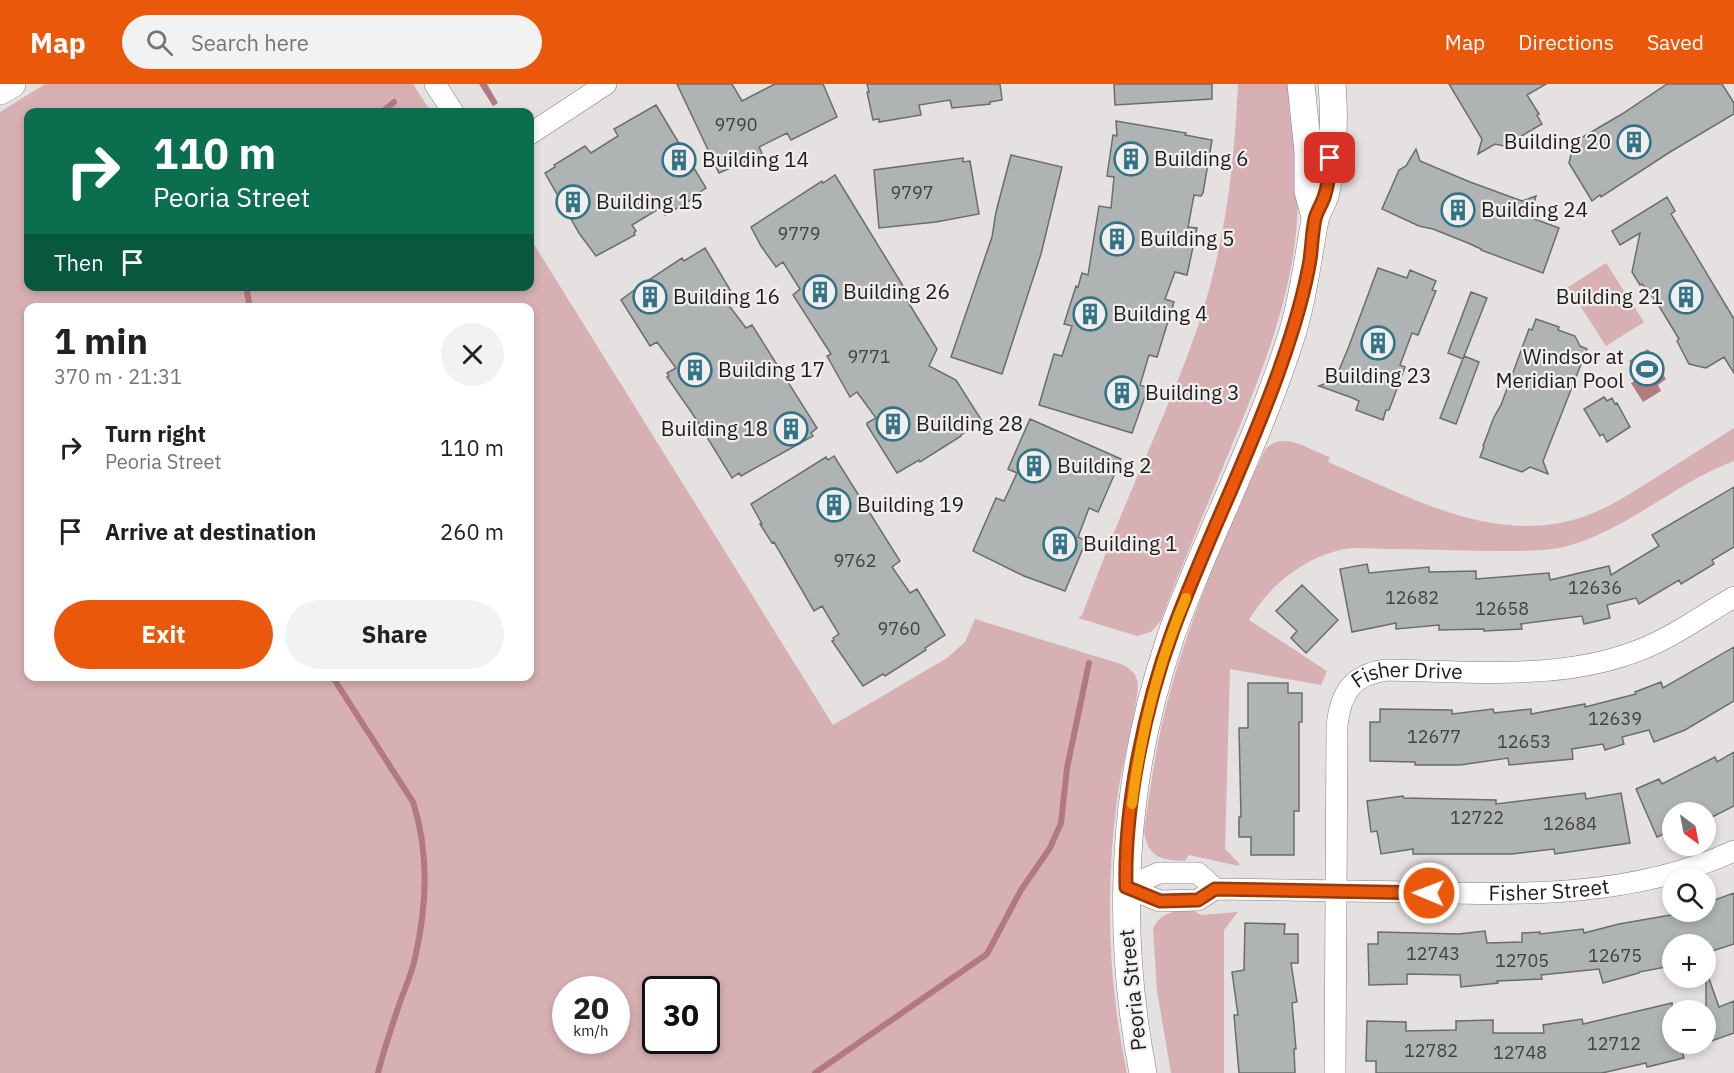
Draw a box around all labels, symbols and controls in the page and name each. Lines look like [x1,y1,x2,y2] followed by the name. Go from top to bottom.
[122,15,542,69] search box
[30,24,86,61] text: Map
[143,26,176,59] icon: search
[191,28,309,57] text: Search here
[1445,28,1485,56] text: Map
[1518,28,1614,56] text: Directions
[1647,28,1704,56] text: Saved
[714,113,758,136] house number: 9790
[1616,124,1652,160] building icon: Building 20
[153,126,276,181] text: 110 m
[1504,127,1611,155] place label: Building 20
[54,132,132,210] icon: right
[1304,132,1355,183] pin
[1113,141,1149,177] building icon: Building 6
[1313,141,1346,174] icon: arrive
[661,142,697,178] building icon: Building 14
[1154,144,1249,172] place label: Building 6
[702,145,809,173] place label: Building 14
[153,179,310,214] text: Peoria Street
[890,181,934,204] house number: 9797
[555,184,591,220] building icon: Building 15
[596,187,703,215] place label: Building 15
[1440,192,1476,228] building icon: Building 24
[1481,195,1588,223] place label: Building 24
[1099,221,1135,257] building icon: Building 5
[777,222,821,245] house number: 9779
[1140,224,1235,252] place label: Building 5
[116,246,149,279] icon: arrive
[54,248,104,277] text: Then
[802,274,838,310] building icon: Building 26
[843,277,950,305] place label: Building 26
[632,279,668,315] building icon: Building 16
[1668,279,1704,315] building icon: Building 21
[673,282,780,310] place label: Building 16
[1556,282,1663,310] place label: Building 21
[1072,296,1108,332] building icon: Building 4
[1113,299,1208,327] place label: Building 4
[54,317,148,364] text: 1 min
[441,323,504,386] button: close
[1360,325,1396,361] building icon: Building 23
[1495,342,1624,394] place label: Windsor at Meridian Pool
[847,345,891,368] house number: 9771
[1629,351,1665,387] sports icon: Windsor at Meridian Pool
[677,352,713,388] building icon: Building 17
[718,355,825,383] place label: Building 17
[1324,361,1432,389] place label: Building 23
[54,363,182,390] text: 370 m · 21:31
[1104,375,1140,411] building icon: Building 3
[1145,378,1240,406] place label: Building 3
[875,406,911,442] building icon: Building 28
[916,409,1023,437] place label: Building 28
[773,411,809,447] building icon: Building 18
[661,414,768,442] place label: Building 18
[105,419,206,448] text: Turn right
[54,431,87,464] icon: right
[440,433,504,462] text: 110 m
[105,448,222,475] text: Peoria Street
[1016,448,1052,484] building icon: Building 2
[1057,451,1152,479] place label: Building 2
[816,487,852,523] building icon: Building 19
[857,490,964,518] place label: Building 19
[54,515,87,548] icon: arrive
[105,517,316,546] text: Arrive at destination
[440,517,504,546] text: 260 m
[1042,526,1078,562] building icon: Building 1
[1083,529,1178,557] place label: Building 1
[833,549,877,572] house number: 9762
[1568,576,1622,599] house number: 12636
[1385,586,1439,609] house number: 12682
[1475,597,1529,620] house number: 12658
[54,600,273,669] button: Exit
[285,600,504,669] button: Share
[877,617,921,640] house number: 9760
[1345,655,1463,694] street label: Fisher Drive
[1588,707,1642,730] house number: 12639
[1407,725,1461,748] house number: 12677
[1497,730,1551,753] house number: 12653
[1662,802,1716,856] north arrow
[1662,802,1716,1054] map controls
[1450,806,1504,829] house number: 12722
[1543,812,1597,835] house number: 12684
[1397,861,1461,925] position arrow
[1662,868,1716,922] button: search
[1488,872,1611,906] street label: Fisher Street
[1112,928,1152,1052] street label: Peoria Street
[1662,934,1716,988] button: +
[1406,942,1460,965] house number: 12743
[1588,944,1642,967] house number: 12675
[1495,949,1549,972] house number: 12705
[642,976,720,1054] speed limit sign: 30
[573,988,609,1027] text: 20
[1662,1000,1716,1054] button: −
[573,1021,609,1040] text: km/h
[1587,1032,1641,1055] house number: 12712
[1404,1039,1458,1062] house number: 12782
[1493,1041,1547,1064] house number: 12748

